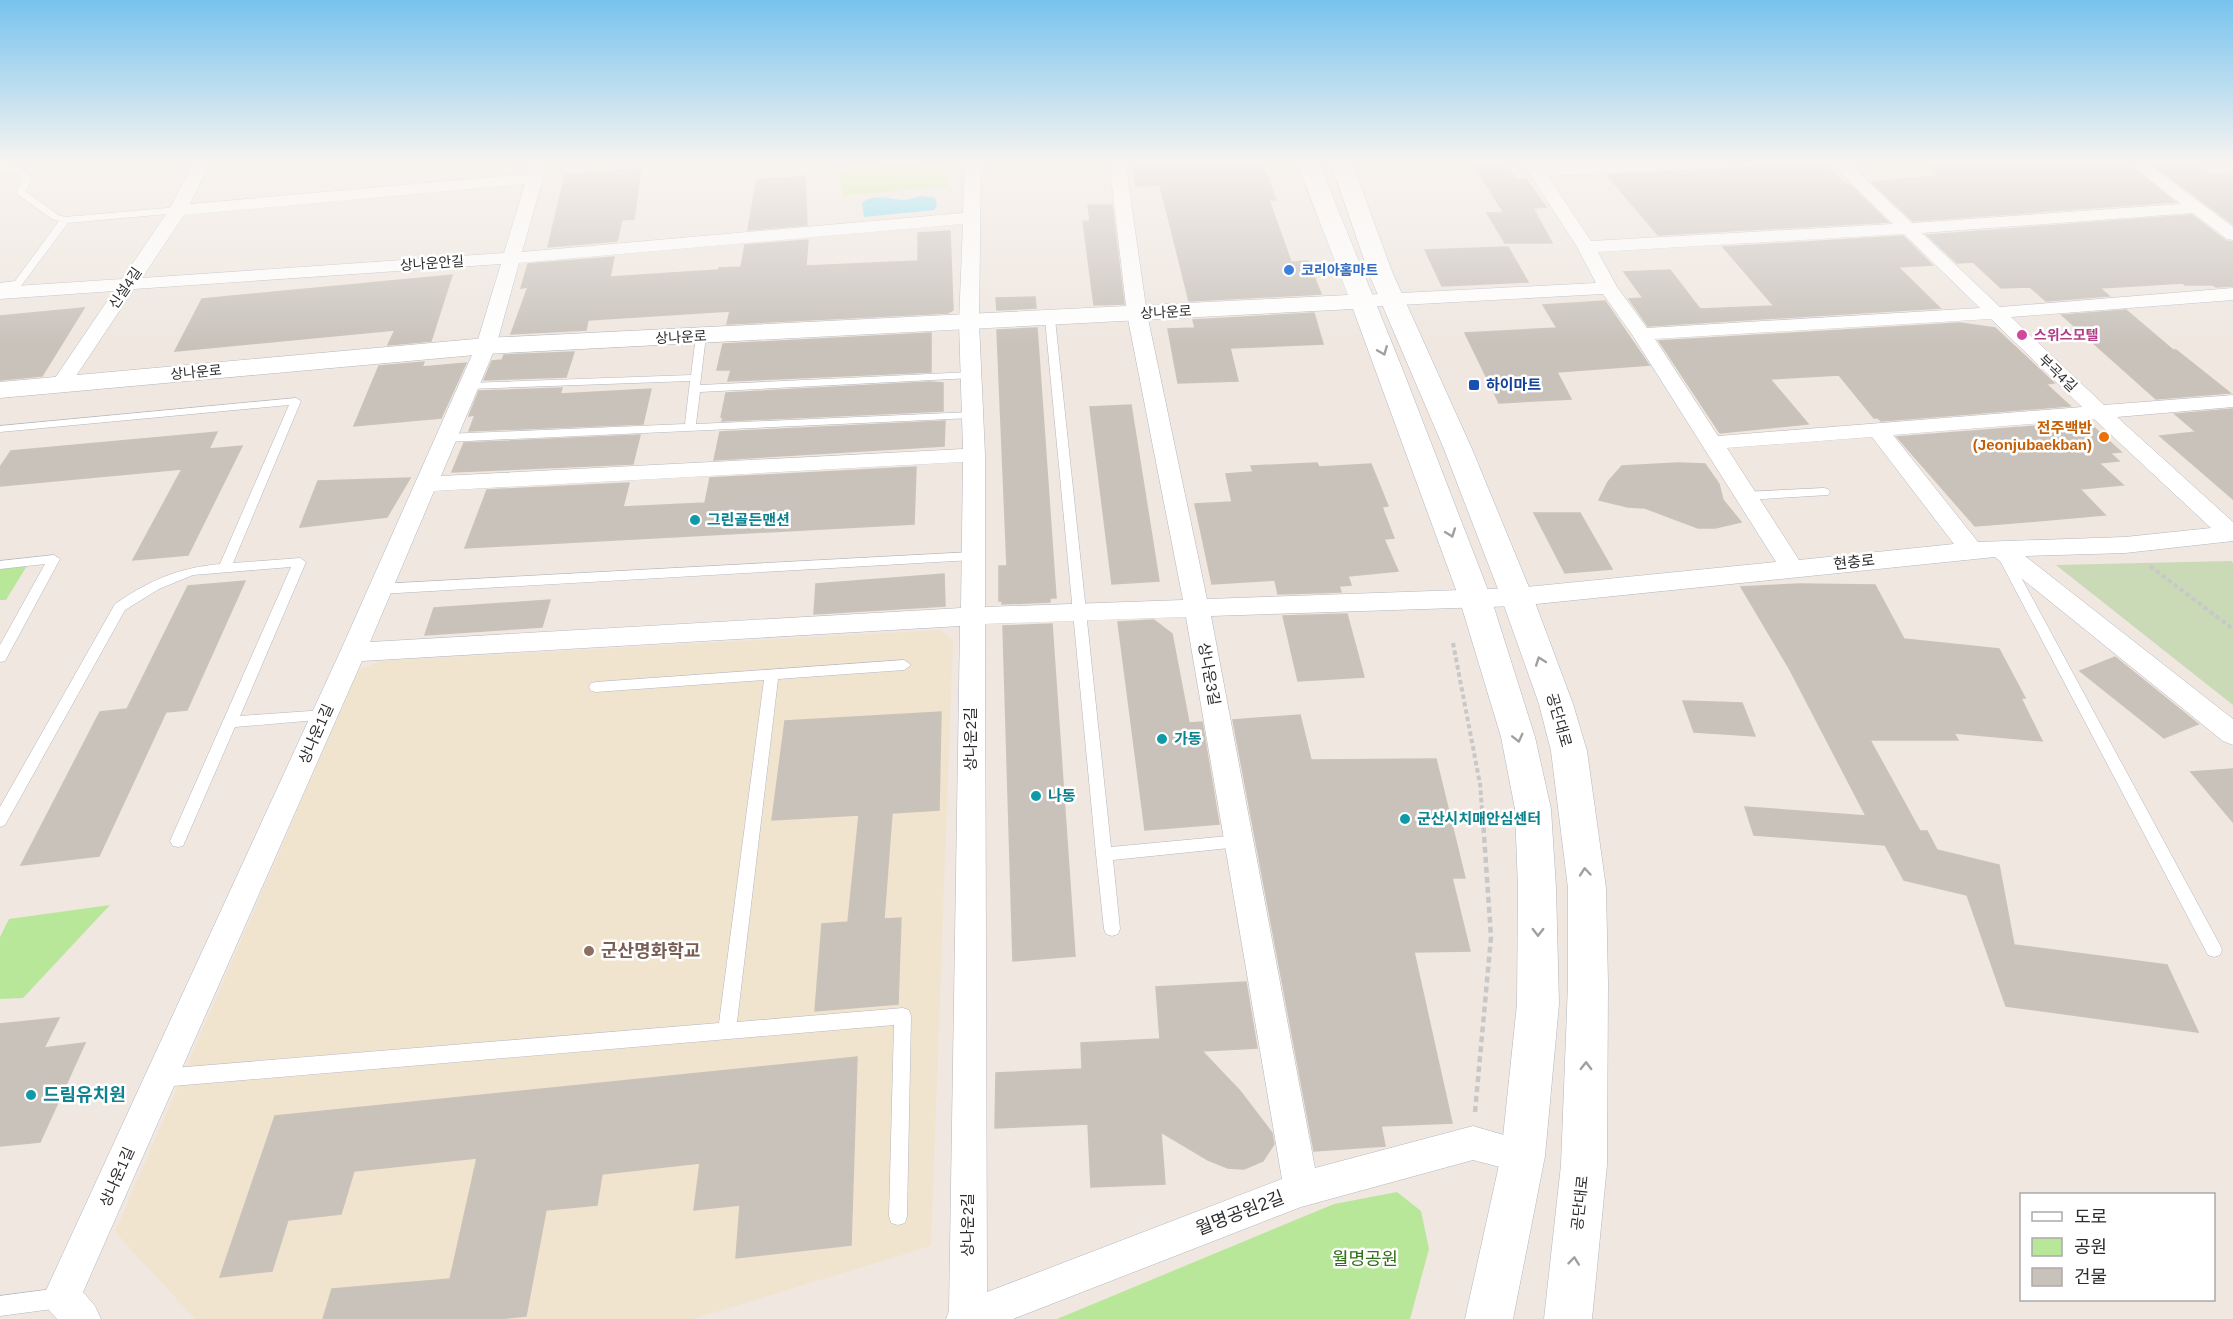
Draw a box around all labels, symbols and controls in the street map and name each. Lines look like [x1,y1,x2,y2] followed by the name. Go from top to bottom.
[399,253,465,273] street label: 상나운안길
[1301,262,1378,278] place label: 코리아홈마트
[1282,263,1296,277] marker: 코리아홈마트
[105,264,145,312] street label: 신설4길
[1140,303,1192,321] street label: 상나운로
[2034,327,2099,343] place label: 스위스모텔
[655,328,707,346] street label: 상나운로
[2015,328,2029,342] marker: 스위스모텔
[1375,345,1388,355] one-way arrow
[2036,351,2080,395] street label: 부곡4길
[170,362,222,382] street label: 상나운로
[1486,376,1541,393] place label: 하이마트
[1467,378,1481,392] marker: 하이마트
[1973,419,2092,453] place label: 전주백반 (Jeonjubaekban)
[2097,430,2111,444] marker: 전주백반 (Jeonjubaekban)
[707,511,790,528] place label: 그린골든맨션
[688,513,702,527] marker: 그린골든맨션
[1443,527,1456,538] one-way arrow
[1832,551,1875,572] street label: 현충로
[1196,641,1223,707] street label: 상나운3길
[1535,656,1548,667] one-way arrow
[1544,691,1575,749] street label: 공단대로
[295,701,336,766] street label: 상나운1길
[962,707,979,771] street label: 상나운2길
[1174,730,1202,747] place label: 가동
[1155,732,1169,746] marker: 가동
[1511,733,1524,743] one-way arrow
[1048,787,1076,804] place label: 나동
[1029,789,1043,803] marker: 나동
[1417,810,1541,827] place label: 군산시치매안심센터
[1398,812,1412,826] marker: 군산시치매안심센터
[1579,867,1592,876] one-way arrow
[1532,927,1544,936] one-way arrow
[601,941,700,961] place label: 군산명화학교
[582,944,596,958] marker: 군산명화학교
[1580,1062,1593,1071] one-way arrow
[43,1085,126,1105] place label: 드림유치원
[24,1088,38,1102] marker: 드림유치원
[96,1144,137,1209] street label: 상나운1길
[1568,1175,1591,1231] street label: 공단대로
[1193,1187,1287,1239] street label: 월명공원2길
[959,1193,976,1257] street label: 상나운2길
[2020,1193,2215,1301] legend
[2074,1207,2107,1227] text: 도로
[2074,1237,2107,1257] text: 공원
[1332,1249,1398,1269] park label: 월명공원
[1567,1256,1580,1265] one-way arrow
[2074,1267,2107,1287] text: 건물

